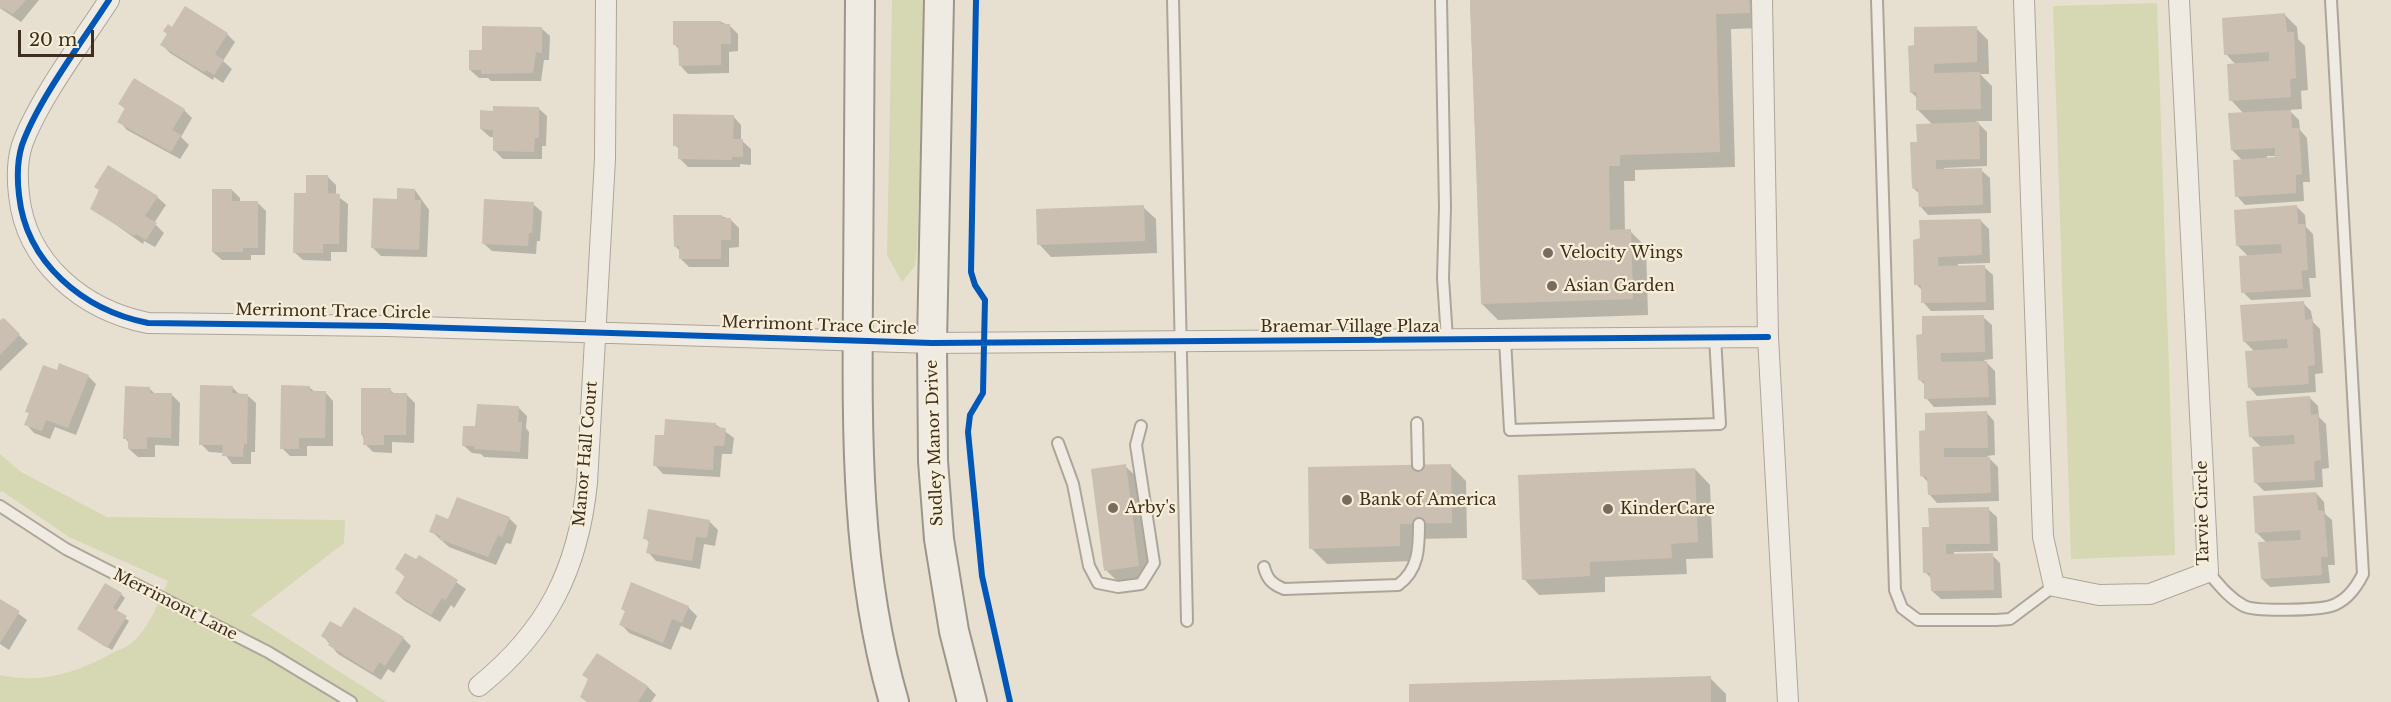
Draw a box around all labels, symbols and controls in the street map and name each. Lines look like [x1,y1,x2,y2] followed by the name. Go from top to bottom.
[21,18,98,56] scale bar
[29,29,77,51] text: 20 m
[1560,243,1683,263] place label: Velocity Wings
[1541,246,1555,260] marker: Velocity Wings
[1564,276,1675,296] place label: Asian Garden
[1545,279,1559,293] marker: Asian Garden
[235,301,431,323] street label: Merrimont Trace Circle
[721,313,917,339] street label: Merrimont Trace Circle
[1260,317,1440,337] street label: Braemar Village Plaza
[922,359,948,527] street label: Sudley Manor Drive
[570,380,602,528] street label: Manor Hall Court
[2192,460,2214,566] street label: Tarvie Circle
[1359,490,1496,510] place label: Bank of America
[1340,493,1354,507] marker: Bank of America
[1125,498,1176,518] place label: Arby's
[1620,499,1715,519] place label: KinderCare
[1106,501,1120,515] marker: Arby's
[1601,502,1615,516] marker: KinderCare
[110,565,240,645] street label: Merrimont Lane

